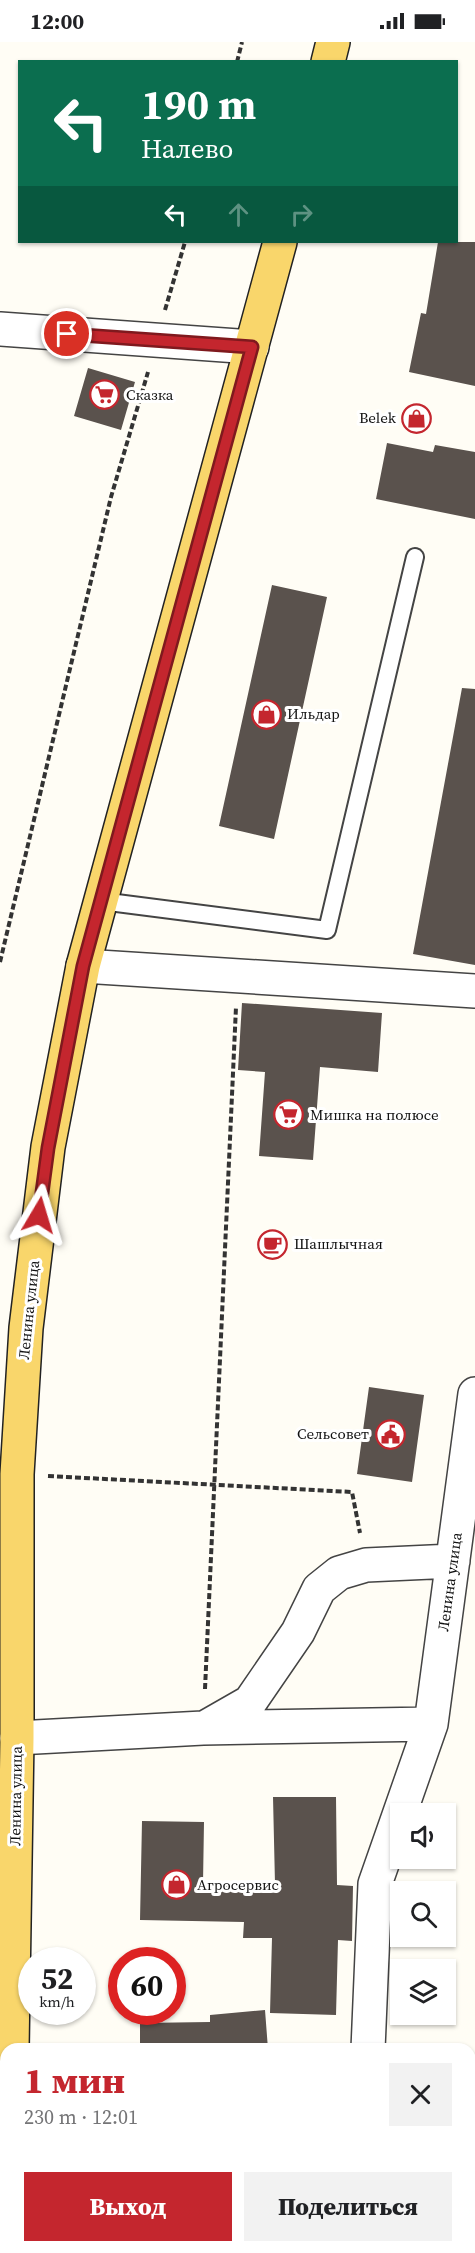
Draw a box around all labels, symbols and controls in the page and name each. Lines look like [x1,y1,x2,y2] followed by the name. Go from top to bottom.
[30,6,84,36] text: 12:00
[141,75,256,133] text: 190 m
[42,84,120,162] icon: left
[141,130,233,167] text: Налево
[159,198,192,231] icon: left
[222,198,255,231] icon: ahead
[285,198,318,231] icon: right
[41,308,92,359] pin
[50,317,83,350] icon: arrive
[89,379,121,411] supermarket icon: Сказка
[126,384,174,405] place label: Сказка
[401,402,433,434] shop icon: Belek
[359,407,397,428] place label: Belek
[250,698,282,730] shop icon: Ильдар
[287,703,340,724] place label: Ильдар
[273,1099,305,1131] supermarket icon: Мишка на полюсе
[310,1104,439,1125] place label: Мишка на полюсе
[7,1183,71,1247] position arrow
[257,1228,289,1260] cafe icon: Шашлычная
[294,1233,383,1254] place label: Шашлычная
[13,1259,44,1361] street label: Ленина улица
[374,1418,406,1450] public building icon: Сельсовет
[297,1423,369,1444] place label: Сельсовет
[432,1531,467,1633] street label: Ленина улица
[4,1746,27,1846] street label: Ленина улица
[390,1803,456,2025] map controls
[390,1803,456,1869] button: sound
[160,1869,192,1901] shop icon: Агросервис
[197,1874,279,1895] place label: Агросервис
[390,1881,456,1947] button: search
[108,1947,186,2025] speed limit sign: 60
[41,1958,73,1999] text: 52
[390,1959,456,2025] button: layers
[39,1991,75,2012] text: km/h
[24,2056,125,2105] text: 1 мин
[389,2063,452,2126] button: close
[24,2103,138,2131] text: 230 m · 12:01
[24,2172,232,2241] button: Выход
[244,2172,452,2241] button: Поделиться

